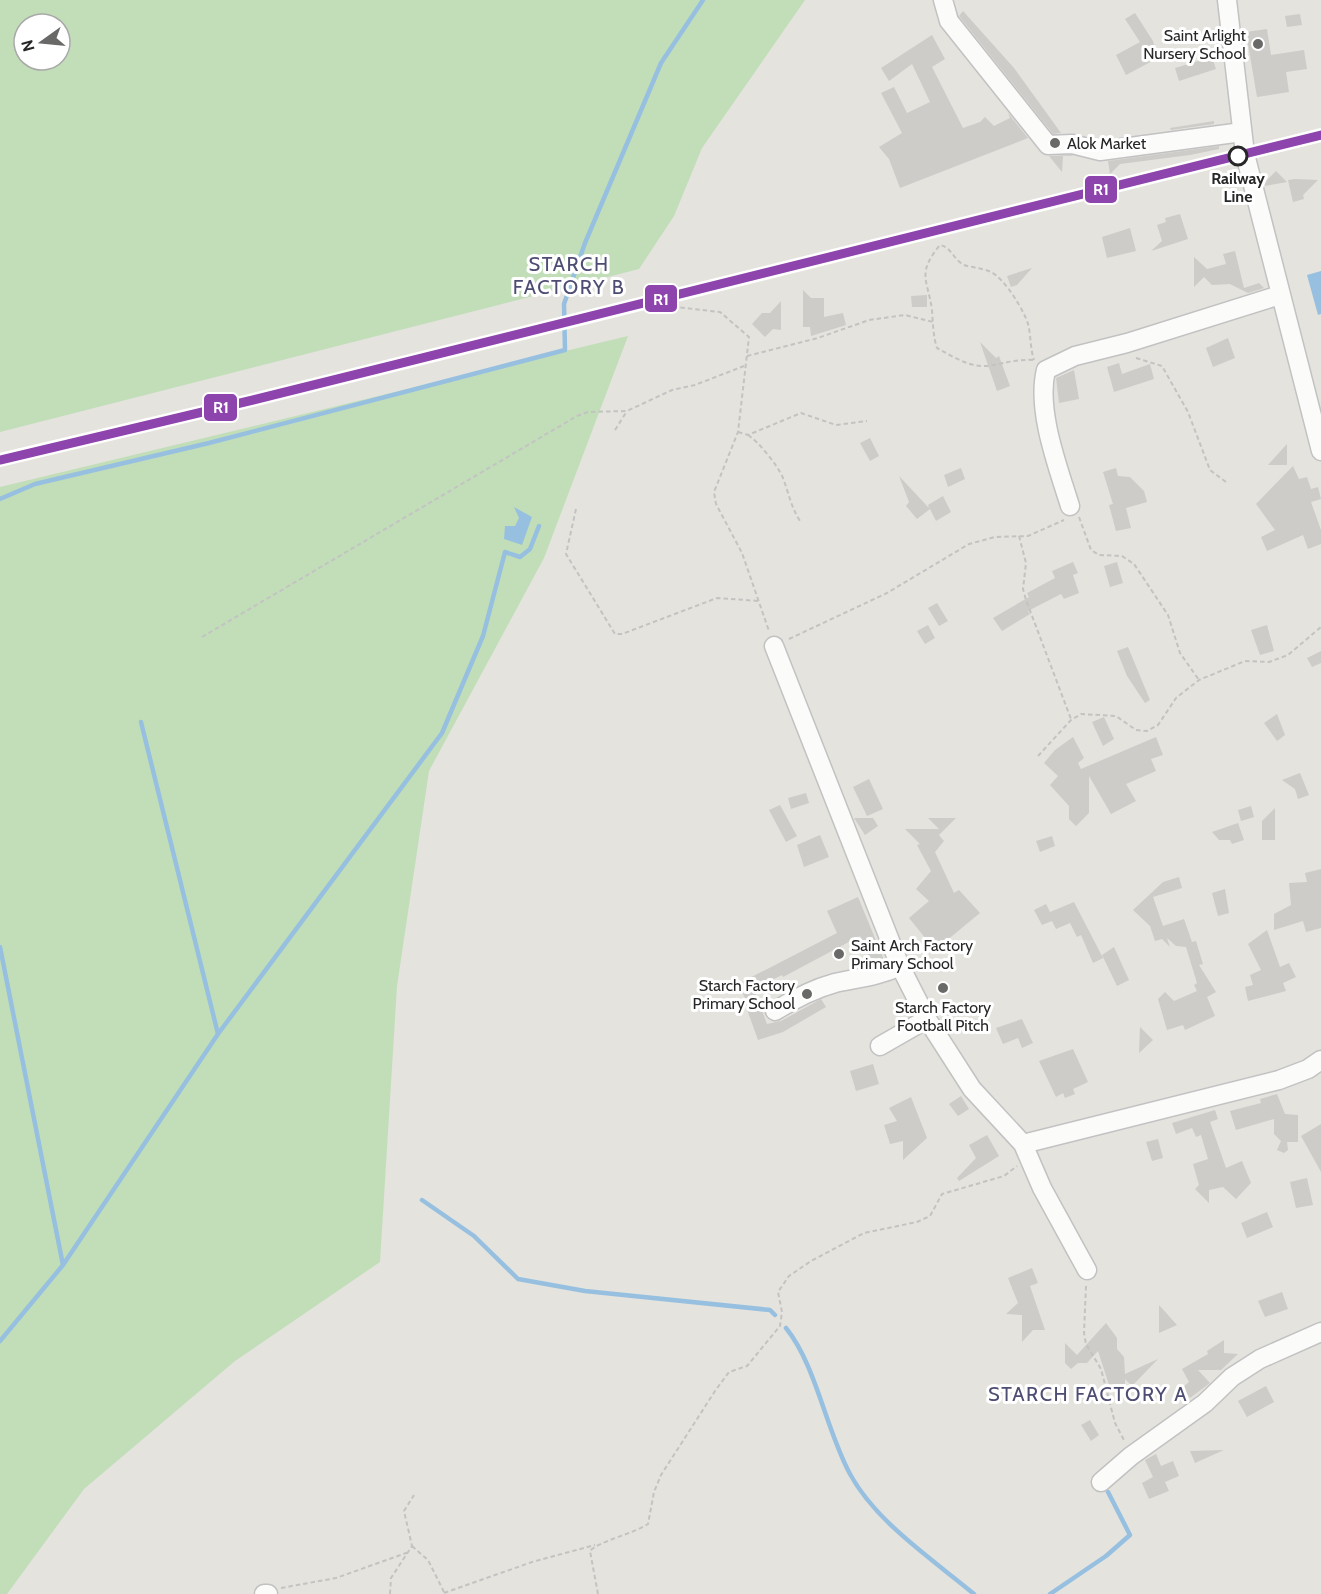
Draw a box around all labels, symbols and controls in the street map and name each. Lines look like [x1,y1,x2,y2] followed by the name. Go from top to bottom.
[12,12,72,72] north arrow
[1143,26,1247,63] place label: Saint Arlight Nursery School
[1251,37,1265,51] marker: Saint Arlight Nursery School
[17,38,39,54] text: N
[1067,134,1147,153] place label: Alok Market
[1048,136,1062,150] marker: Alok Market
[1228,146,1248,166] marker: Railway Line
[1211,169,1265,206] place label: Railway Line
[1084,175,1118,204] line badge: R1
[1093,180,1109,199] text: R1
[513,252,625,299] district label: STARCH FACTORY B
[644,284,678,313] line badge: R1
[653,290,669,309] text: R1
[203,393,238,422] line badge: R1
[213,398,229,417] text: R1
[851,936,973,973] place label: Saint Arch Factory Primary School
[832,947,846,961] marker: Saint Arch Factory Primary School
[692,976,795,1013] place label: Starch Factory Primary School
[936,981,950,995] marker: Starch Factory Football Pitch
[800,987,814,1001] marker: Starch Factory Primary School
[895,998,991,1035] place label: Starch Factory Football Pitch
[988,1382,1188,1406] district label: STARCH FACTORY A

